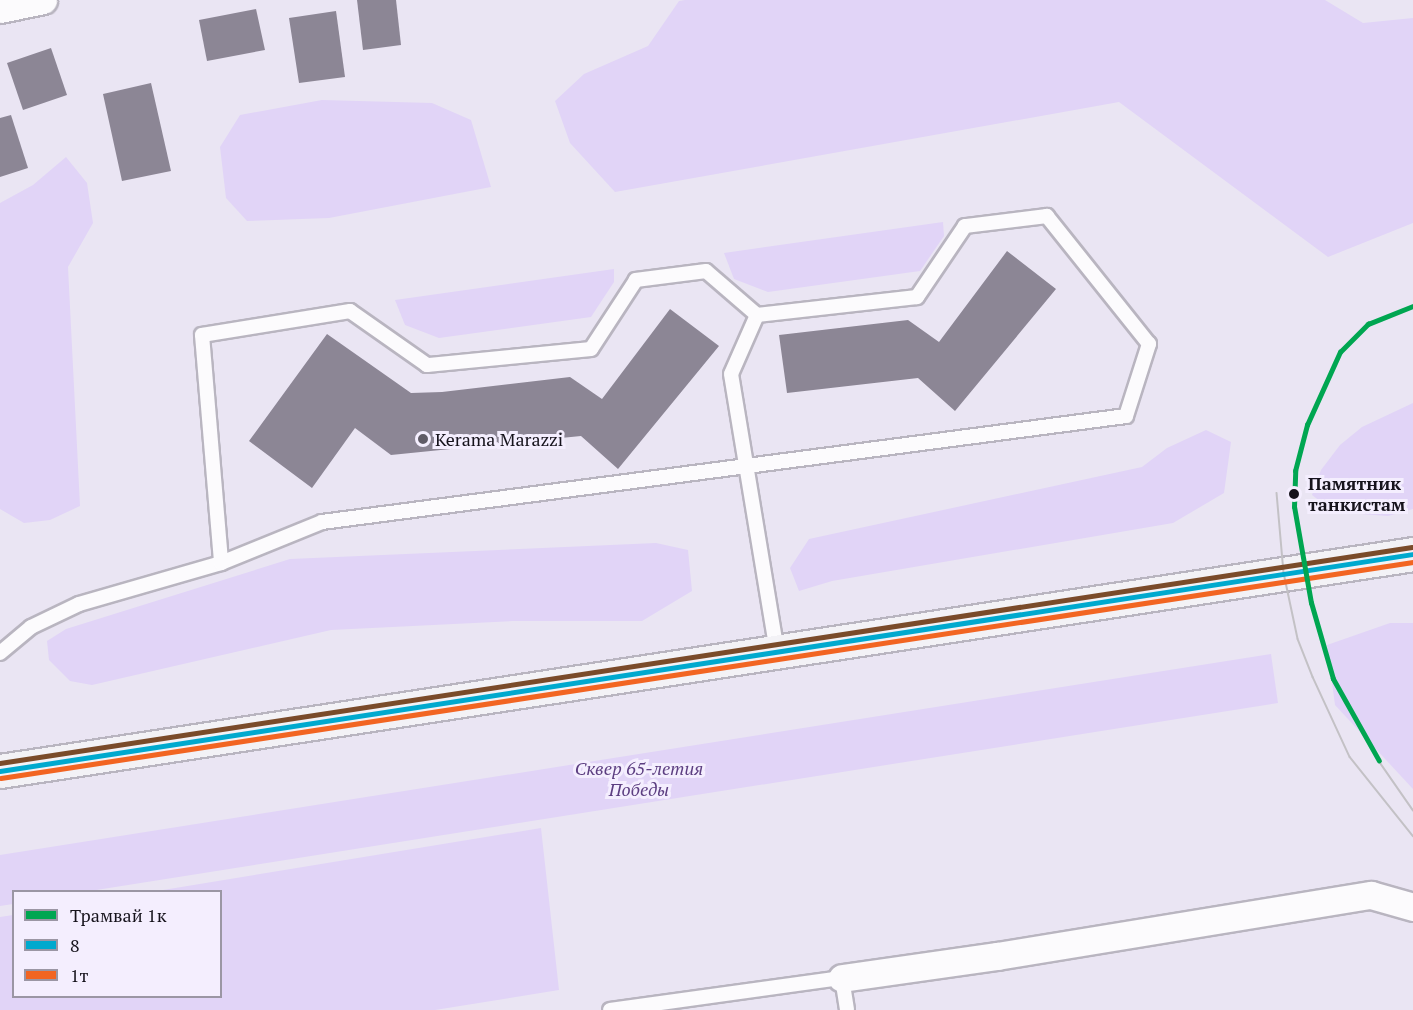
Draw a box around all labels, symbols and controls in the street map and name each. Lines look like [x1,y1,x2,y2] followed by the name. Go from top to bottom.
[435,428,563,450] place label: Kerama Marazzi
[416,432,430,446] marker: Kerama Marazzi
[1308,473,1405,516] place label: Памятник танкистам
[1285,485,1303,503] marker: Памятник танкистам
[575,758,703,800] park label: Сквер 65-летия Победы
[12,890,222,998] legend
[70,903,166,927] text: Трамвай 1к
[70,933,80,957] text: 8
[70,963,89,987] text: 1т

